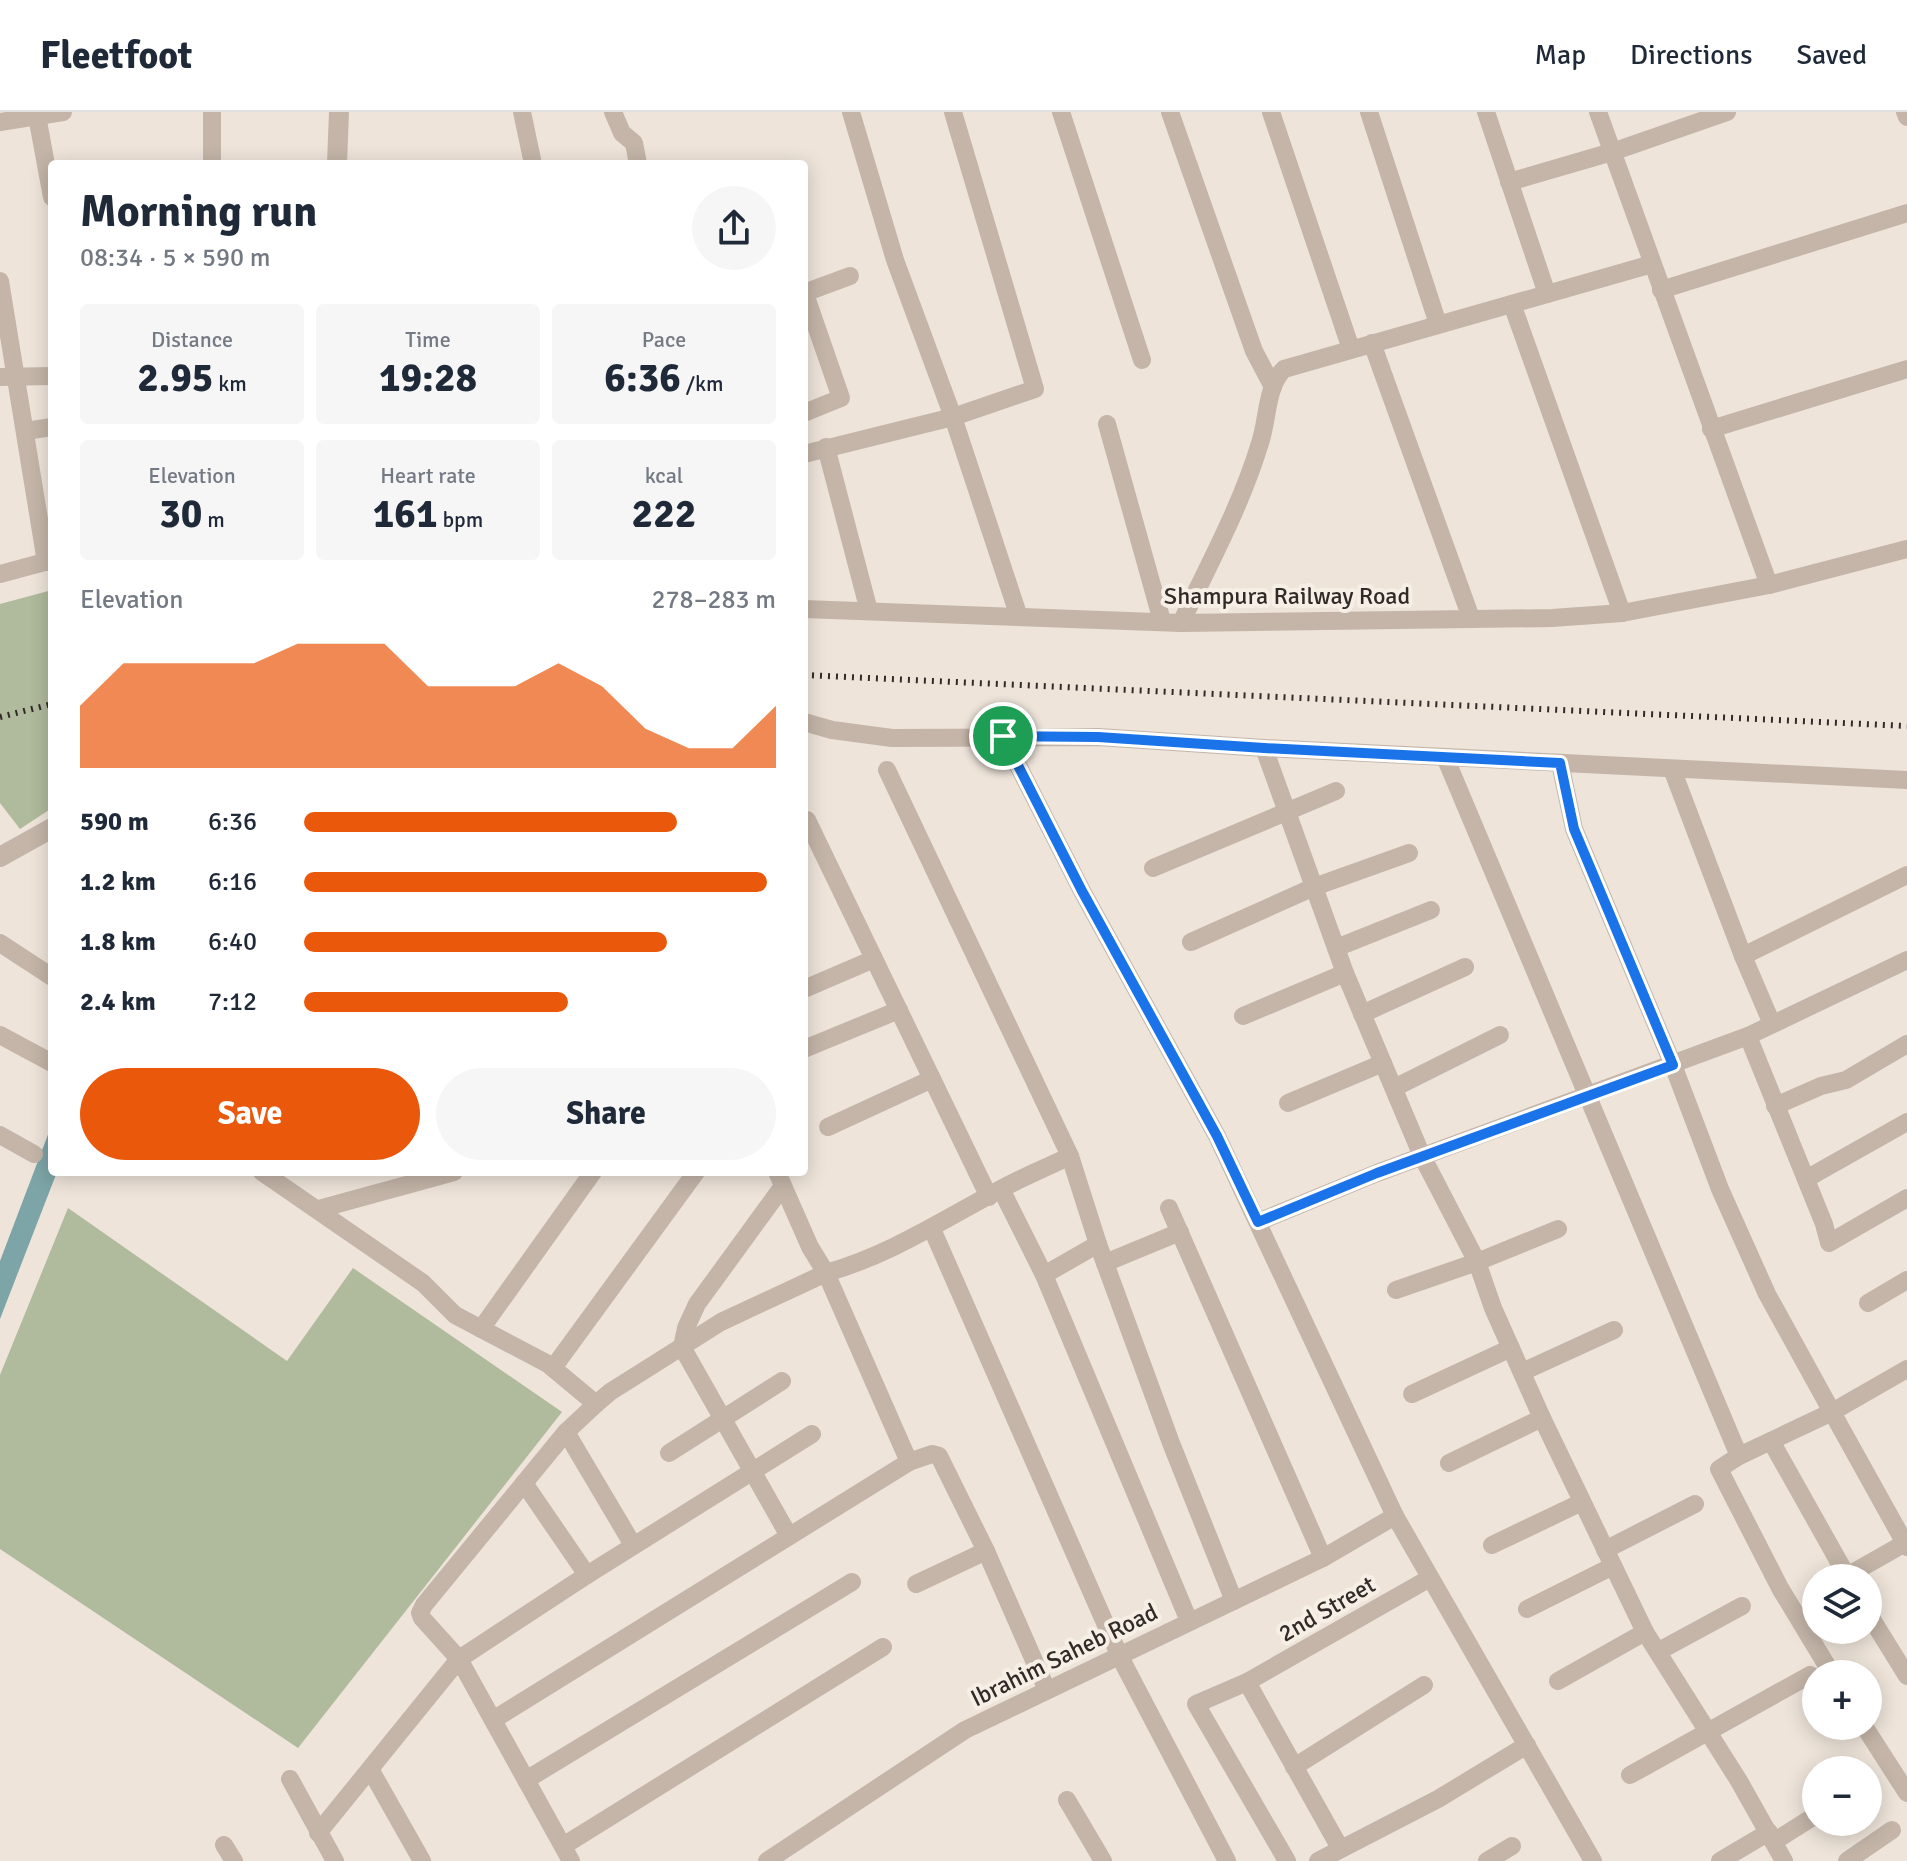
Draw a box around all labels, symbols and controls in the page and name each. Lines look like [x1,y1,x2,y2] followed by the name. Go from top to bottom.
[40,32,192,79] text: Fleetfoot
[1534,38,1586,72] text: Map
[1630,38,1752,72] text: Directions
[1796,38,1867,72] text: Saved
[80,185,317,239] text: Morning run
[692,186,776,270] button: share
[80,242,271,274] text: 08:34 · 5 × 590 m
[151,326,233,353] text: Distance
[405,326,451,353] text: Time
[642,326,686,353] text: Pace
[137,353,213,403] text: 2.95
[379,353,477,403] text: 19:28
[604,353,681,403] text: 6:36
[213,370,247,397] text: km
[681,370,724,397] text: /km
[148,462,236,489] text: Elevation
[380,462,476,489] text: Heart rate
[645,462,683,489] text: kcal
[159,489,202,539] text: 30
[373,489,438,539] text: 161
[632,489,696,539] text: 222
[202,506,225,533] text: m
[438,506,483,533] text: bpm
[1164,581,1410,611] street label: Shampura Railway Road
[80,584,184,616] text: Elevation
[652,584,776,616] text: 278–283 m
[969,702,1037,770] pin
[981,714,1025,758] icon: arrive
[80,806,149,838] text: 590 m
[208,806,257,838] text: 6:36
[80,866,156,898] text: 1.2 km
[208,866,257,898] text: 6:16
[80,926,156,958] text: 1.8 km
[208,926,257,958] text: 6:40
[80,986,156,1018] text: 2.4 km
[208,986,257,1018] text: 7:12
[80,1068,420,1160] button: Save
[436,1068,776,1160] button: Share
[1802,1564,1882,1836] map controls
[1802,1564,1882,1644] button: layers
[1273,1569,1381,1649] street label: 2nd Street
[966,1597,1162,1713] street label: Ibrahim Saheb Road
[1802,1660,1882,1740] button: +
[1802,1756,1882,1836] button: −

